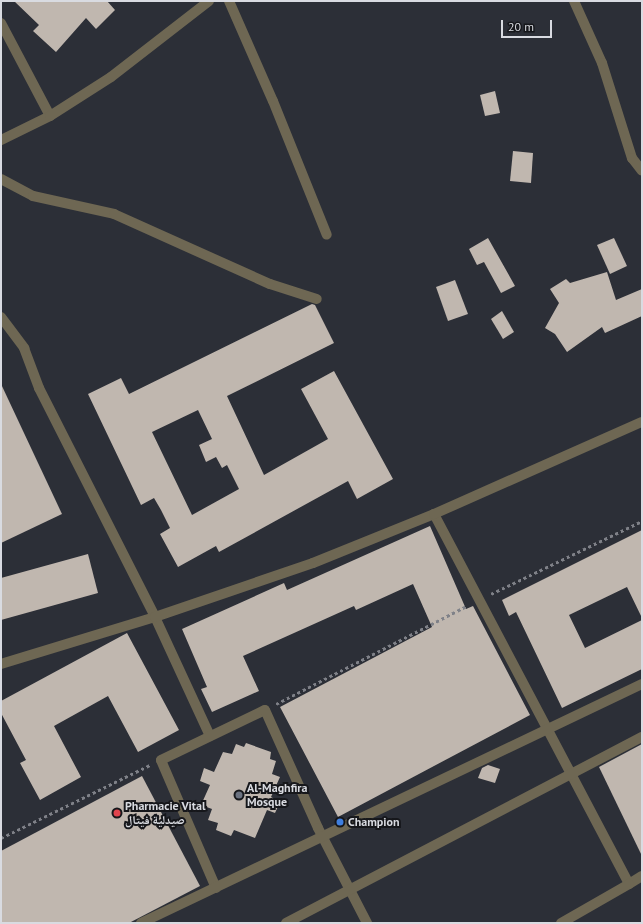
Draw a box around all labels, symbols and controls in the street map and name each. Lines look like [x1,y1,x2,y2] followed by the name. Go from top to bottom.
[503,12,554,38] scale bar
[508,19,534,34] text: 20 m
[247,781,307,809] place label: Al-Maghfira Mosque
[234,790,244,800] marker: Al-Maghfira Mosque
[125,799,206,827] place label: Pharmacie Vital صيدلية فيتال
[112,808,122,818] marker: Pharmacie Vital صيدلية فيتال
[348,815,400,829] place label: Champion
[335,817,345,827] marker: Champion

